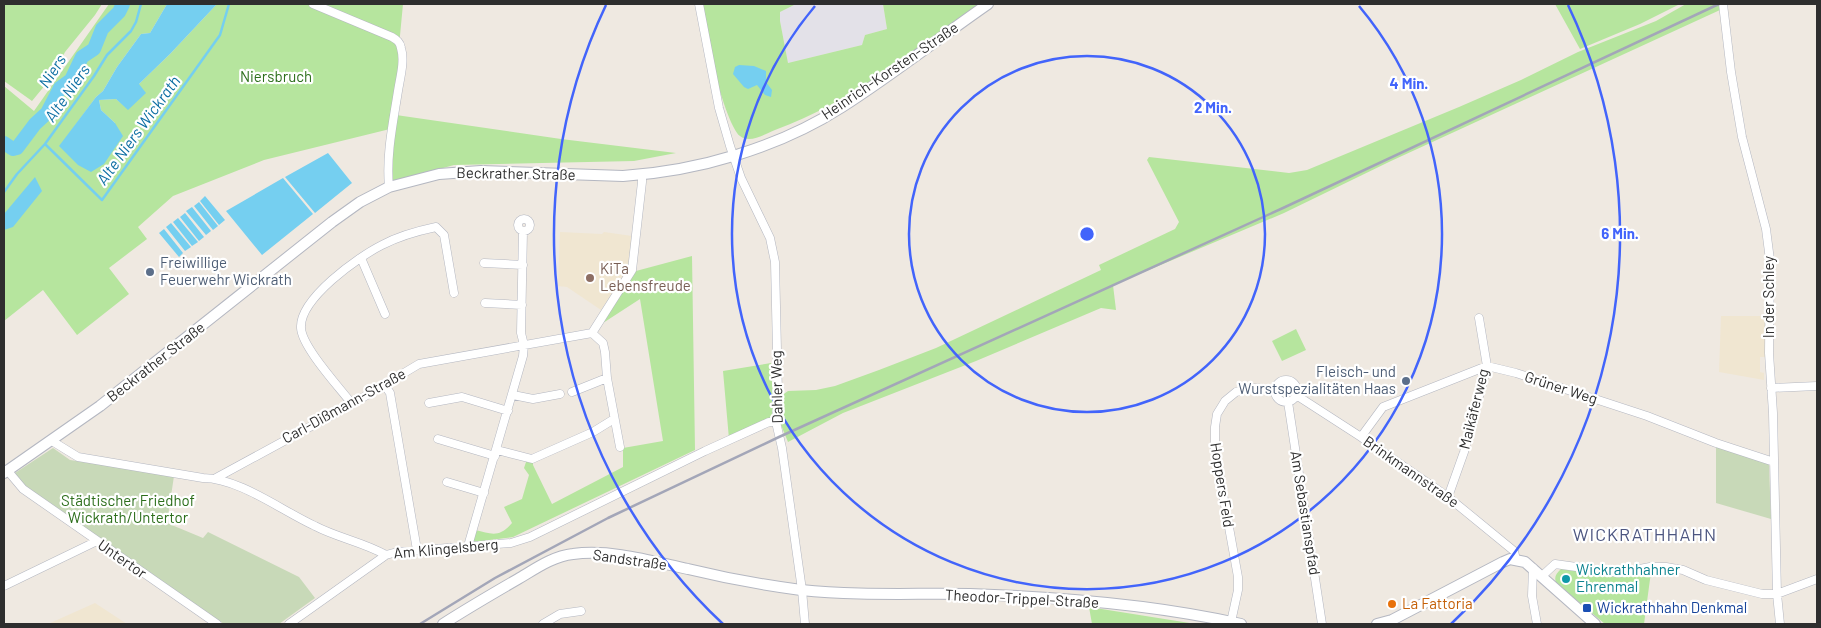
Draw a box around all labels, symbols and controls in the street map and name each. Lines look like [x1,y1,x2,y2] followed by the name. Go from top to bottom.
[818,18,961,123] street label: Heinrich-Korsten-Straße
[34,50,70,91] water label: Niers
[40,60,93,125] water label: Alte Niers
[240,67,312,85] park label: Niersbruch
[92,72,184,188] water label: Alte Niers Wickrath
[1390,74,1428,92] text: 4 Min.
[1194,98,1232,116] text: 2 Min.
[456,163,576,183] street label: Beckrather Straße
[1601,224,1639,242] text: 6 Min.
[1078,225,1096,243] centre of rings
[160,253,292,288] place label: Freiwillige Feuerwehr Wickrath
[1759,256,1777,338] street label: In der Schley
[600,259,691,294] place label: KiTa Lebensfreude
[144,266,156,278] marker: Freiwillige Feuerwehr Wickrath
[584,272,596,284] marker: KiTa Lebensfreude
[103,317,208,405] street label: Beckrather Straße
[766,350,786,424] street label: Dahler Weg
[1238,362,1396,397] place label: Fleisch- und Wurstspezialitäten Haas
[279,364,409,447] street label: Carl-Dißmann-Straße
[1454,367,1492,451] street label: Maikäferweg
[1523,367,1600,407] street label: Grüner Weg
[1400,375,1412,387] marker: Fleisch- und Wurstspezialitäten Haas
[1360,432,1463,511] street label: Brinkmannstraße
[1207,441,1239,529] street label: Hoppers Feld
[1287,449,1325,576] street label: Am Sebastianspfad
[61,491,195,526] park label: Städtischer Friedhof Wickrath/Untertor
[1573,523,1717,545] district label: WICKRATHHAHN
[393,534,499,562] street label: Am Klingelsberg
[95,535,151,582] street label: Untertor
[592,545,668,573] street label: Sandstraße
[1576,560,1681,595] place label: Wickrathhahner Ehrenmal
[1560,573,1572,585] marker: Wickrathhahner Ehrenmal
[945,585,1099,611] street label: Theodor-Trippel-Straße
[1402,594,1473,612] place label: La Fattoria
[1386,598,1398,610] marker: La Fattoria
[1597,598,1747,616] place label: Wickrathhahn Denkmal
[1581,602,1593,614] marker: Wickrathhahn Denkmal

